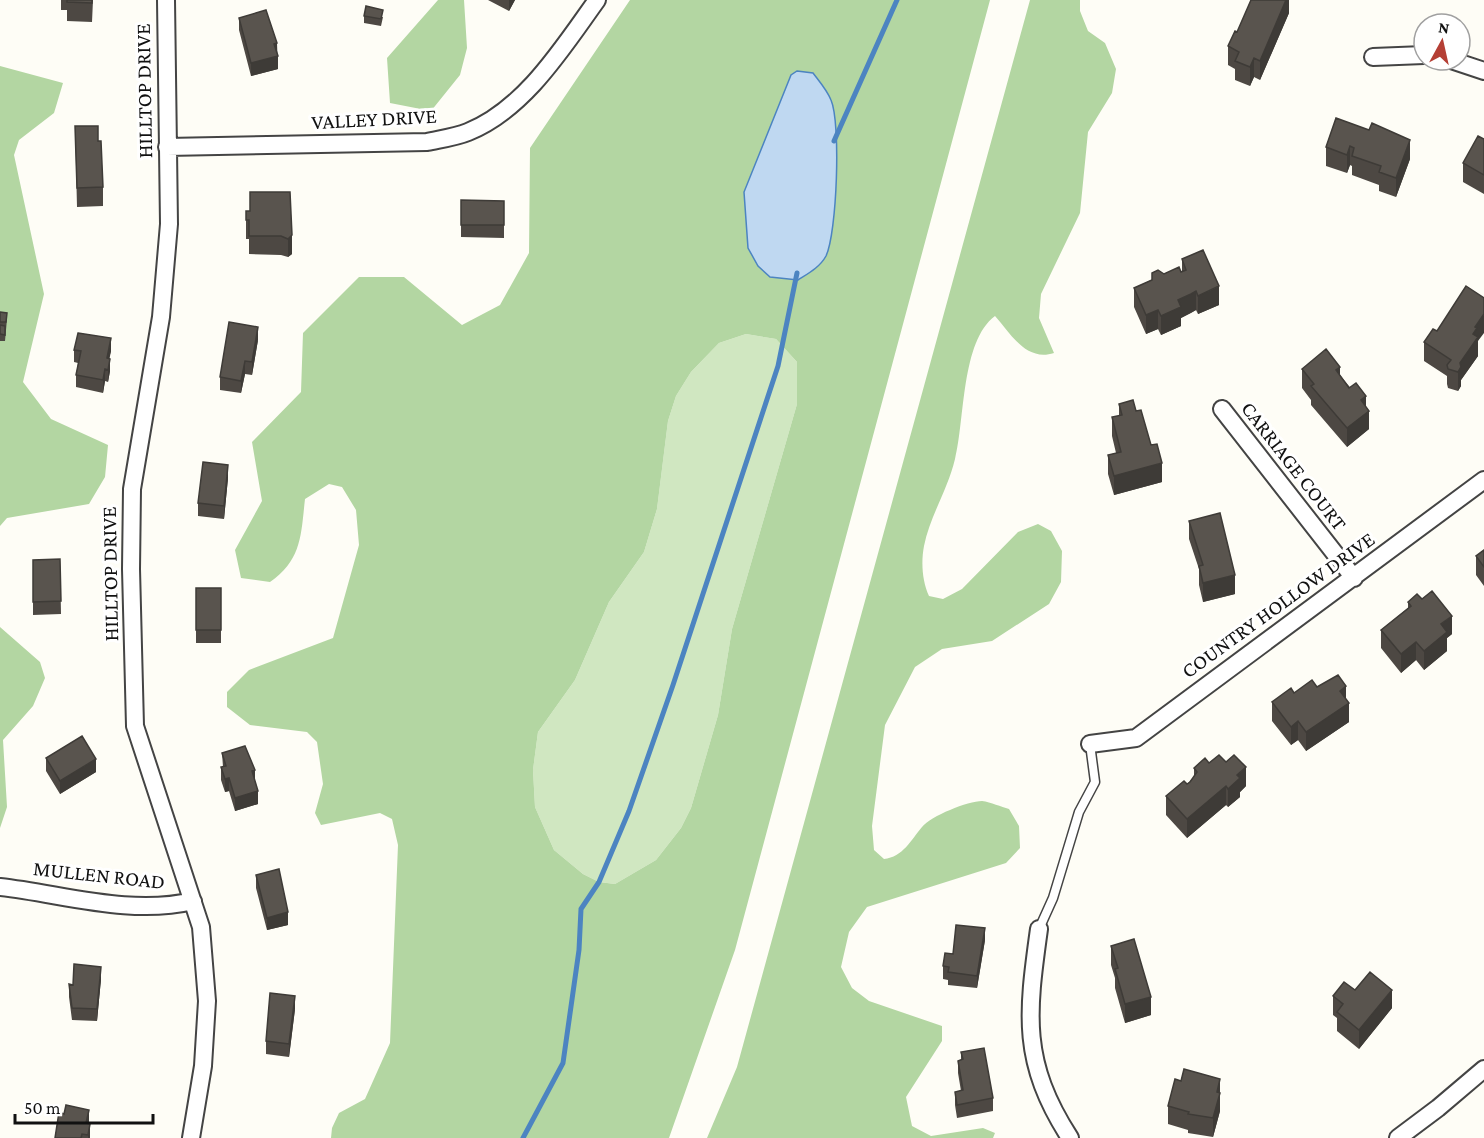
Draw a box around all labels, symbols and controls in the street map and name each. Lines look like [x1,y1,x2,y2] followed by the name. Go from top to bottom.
[1412,12,1472,72] north arrow
[1437,18,1451,37] text: N
[131,23,157,159] street label: HILLTOP DRIVE
[311,104,437,134] street label: VALLEY DRIVE
[1236,397,1352,536] street label: CARRIAGE COURT
[97,506,123,642] street label: HILLTOP DRIVE
[1177,527,1379,683] street label: COUNTRY HOLLOW DRIVE
[32,856,166,894] street label: MULLEN ROAD
[15,1087,153,1125] scale bar
[24,1098,61,1118] text: 50 m

